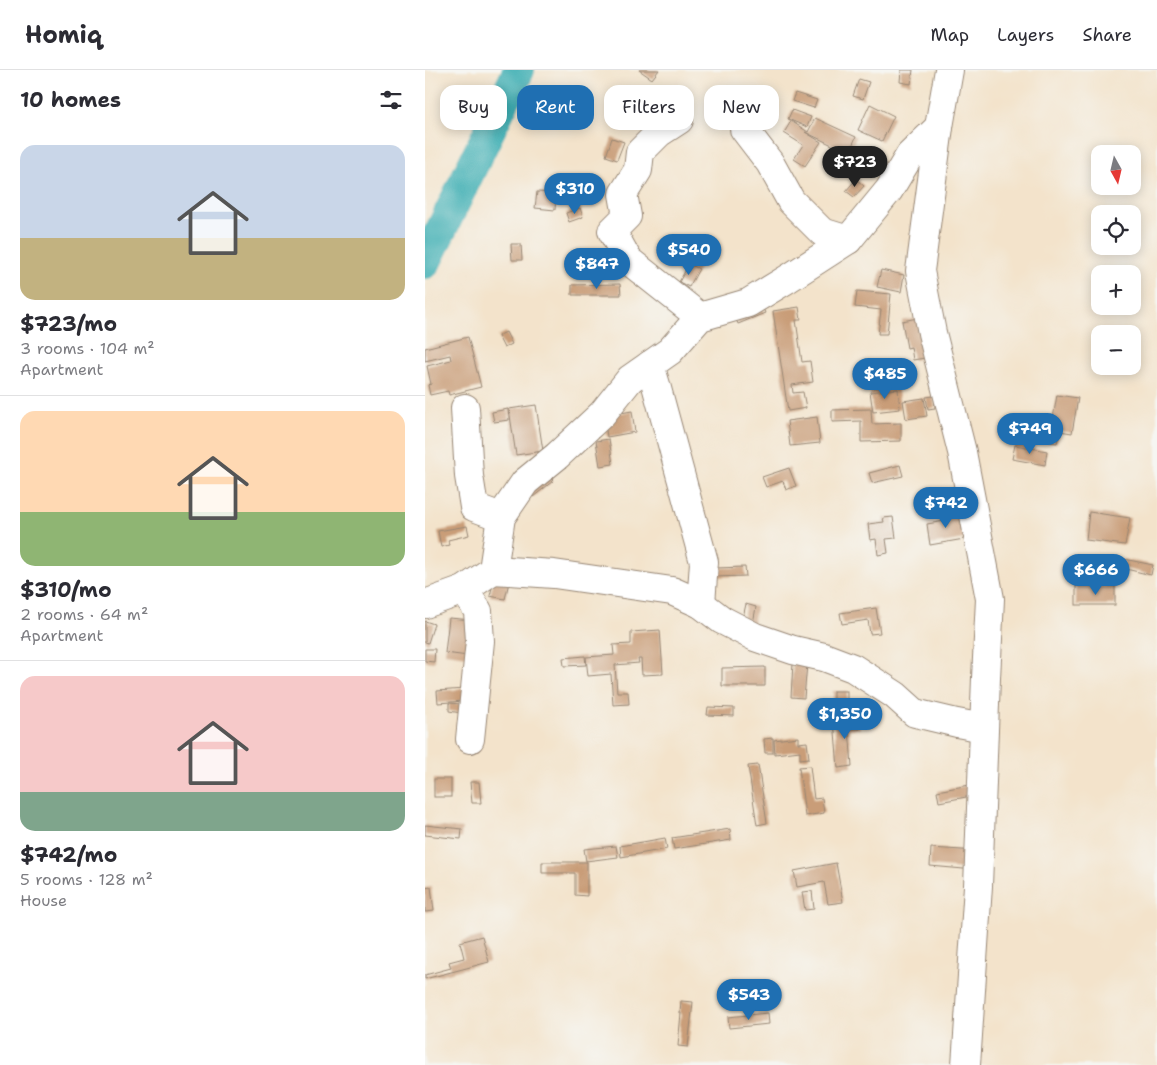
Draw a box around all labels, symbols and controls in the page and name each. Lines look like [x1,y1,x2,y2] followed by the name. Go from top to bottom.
[25,19,102,51] text: Homiq
[931,23,969,47] text: Map
[997,23,1054,47] text: Layers
[1082,23,1132,47] text: Share
[440,85,507,130] chip: Buy
[517,85,594,130] chip: Rent
[604,85,694,130] chip: Filters
[704,85,779,130] chip: New
[20,86,121,114] text: 10 homes
[377,86,405,114] icon: filters
[1091,145,1141,195] north arrow
[1091,145,1141,375] map controls
[825,146,885,188] pin: $723
[833,151,877,172] text: $723
[545,172,605,215] pin: $310
[168,178,258,268] icon: home
[555,178,595,199] text: $310
[1091,205,1141,255] button: locate
[659,234,719,276] pin: $540
[667,239,711,260] text: $540
[567,248,627,290] pin: $847
[575,253,619,274] text: $847
[1091,265,1141,315] button: +
[20,310,117,338] text: $723/mo
[1091,325,1141,375] button: −
[20,338,155,359] text: 3 rooms · 104 m²
[855,358,915,400] pin: $485
[20,359,103,380] text: Apartment
[863,363,907,384] text: $485
[1000,412,1060,455] pin: $749
[1008,418,1052,439] text: $749
[168,443,258,533] icon: home
[916,486,976,529] pin: $742
[924,492,968,513] text: $742
[1066,554,1126,596] pin: $666
[1074,559,1118,580] text: $666
[20,576,112,604] text: $310/mo
[20,604,148,625] text: 2 rooms · 64 m²
[20,625,103,646] text: Apartment
[804,698,886,740] pin: $1,350
[818,703,872,724] text: $1,350
[168,708,258,798] icon: home
[20,841,117,869] text: $742/mo
[20,869,153,890] text: 5 rooms · 128 m²
[20,890,67,911] text: House
[719,978,779,1021] pin: $543
[728,984,770,1005] text: $543

